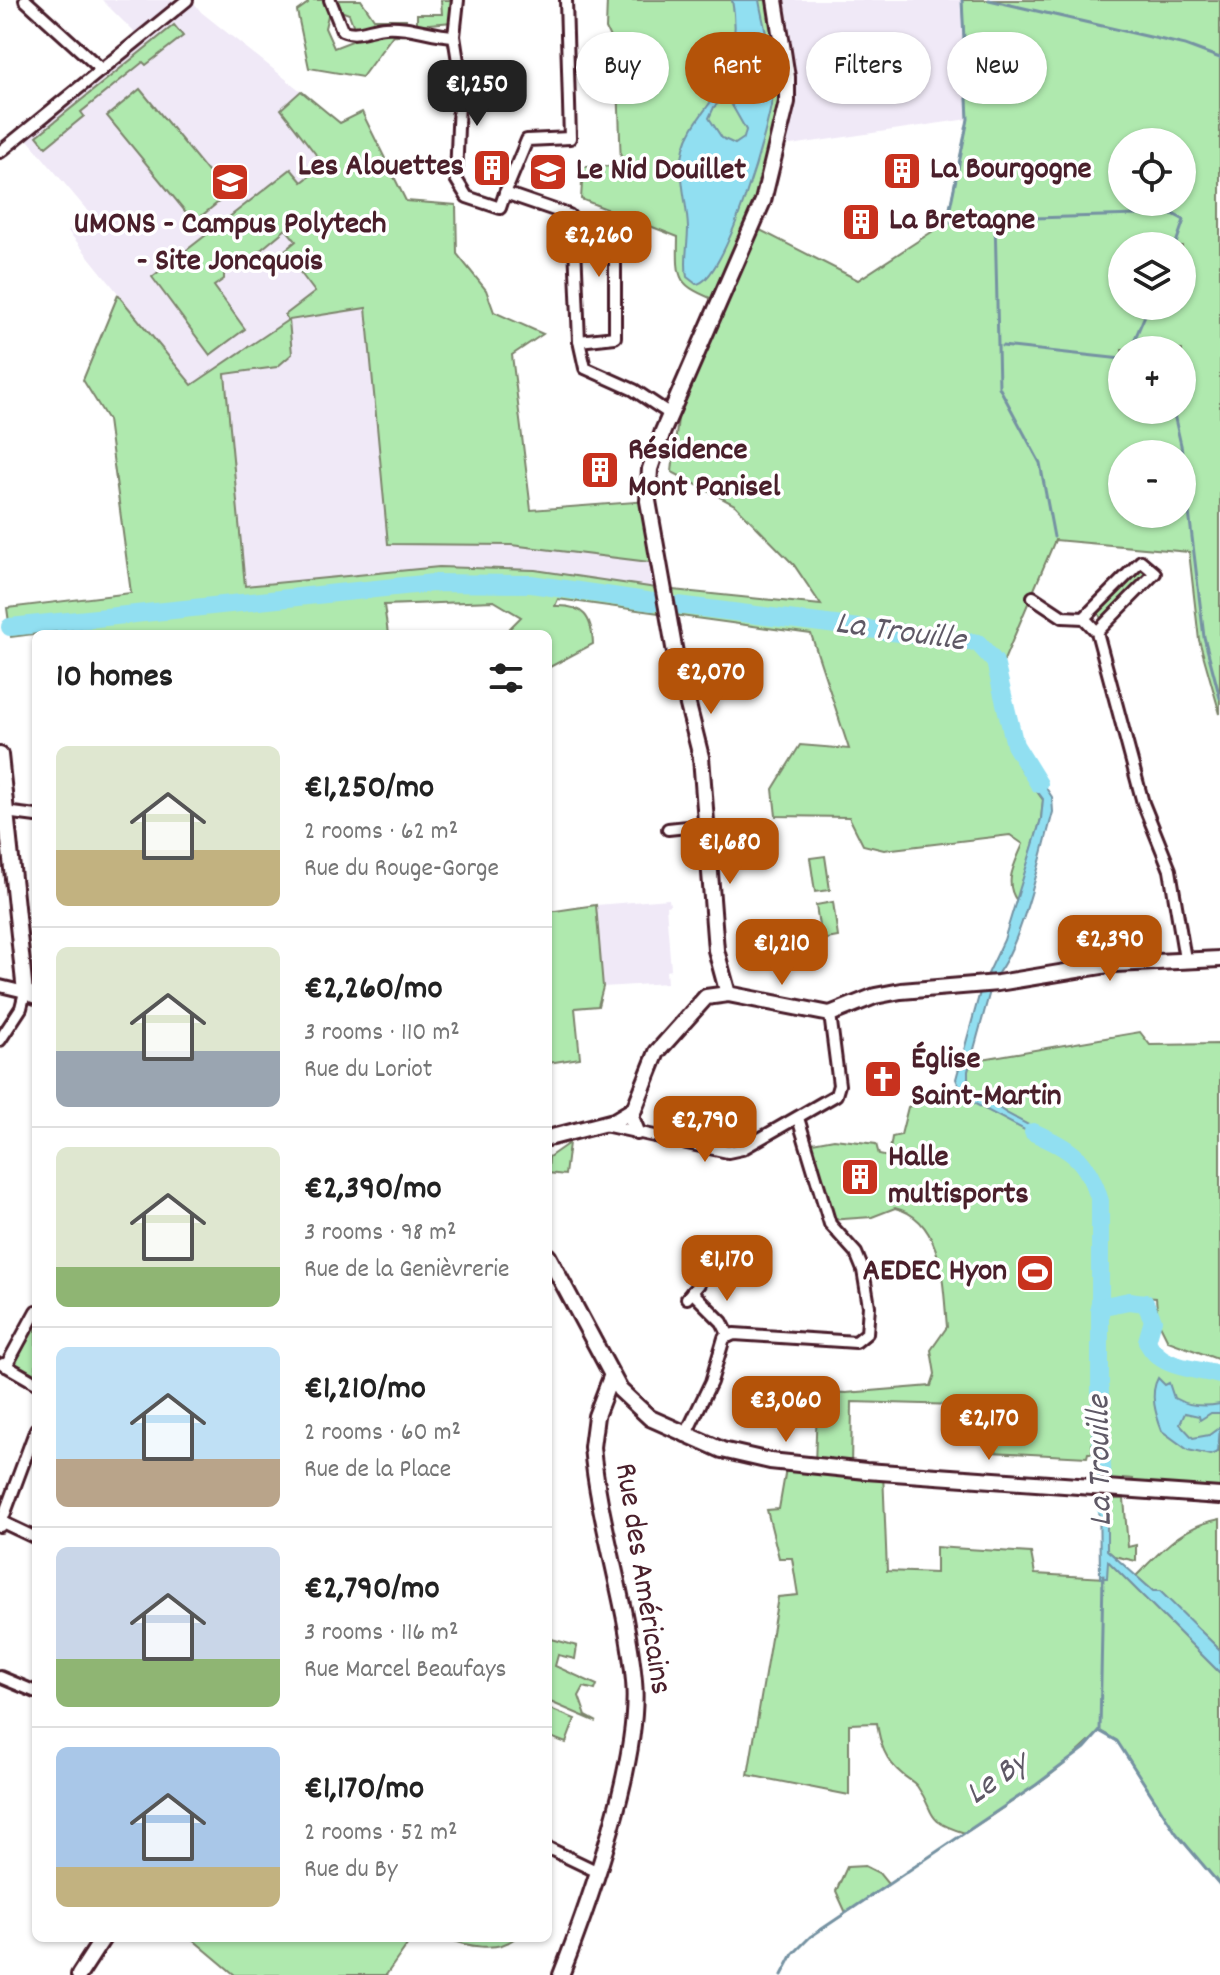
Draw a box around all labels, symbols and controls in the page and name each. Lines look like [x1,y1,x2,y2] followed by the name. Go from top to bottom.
[576,32,669,104] chip: Buy
[685,32,790,104] chip: Rent
[806,32,931,104] chip: Filters
[947,32,1047,104] chip: New
[412,60,542,128] pin: €1,250
[446,67,508,104] text: €1,250
[1108,128,1196,528] map controls
[1108,128,1196,216] button: locate
[298,145,464,191] place label: Les Alouettes
[471,147,513,189] building icon: Les Alouettes
[930,148,1092,194] place label: La Bourgogne
[576,149,746,195] place label: Le Nid Douillet
[881,150,923,192] building icon: La Bourgogne
[527,151,569,193] school or university icon: Le Nid Douillet
[209,161,251,203] school or university icon: UMONS - Campus Polytech - Site Joncquois
[889,199,1035,245] place label: La Bretagne
[840,201,882,243] building icon: La Bretagne
[74,203,386,286] place label: UMONS - Campus Polytech - Site Joncquois
[534,211,664,279] pin: €2,260
[564,218,634,255] text: €2,260
[1108,232,1196,320] button: layers
[1108,336,1196,424] button: +
[628,429,781,512] place label: Résidence Mont Panisel
[1108,440,1196,528] button: −
[579,449,621,491] building icon: Résidence Mont Panisel
[832,601,970,668] water label: La Trouille
[646,648,776,716] pin: €2,070
[56,654,173,703] text: 10 homes
[676,655,746,692] text: €2,070
[484,656,528,700] icon: filters
[304,765,434,814] text: €1,250/mo
[120,778,216,874] icon: home
[304,814,458,851] text: 2 rooms · 62 m²
[665,818,795,886] pin: €1,680
[699,825,761,862] text: €1,680
[304,851,499,888] text: Rue du Rouge-Gorge
[1045,915,1175,983] pin: €2,390
[717,919,847,987] pin: €1,210
[1076,922,1144,959] text: €2,390
[754,926,810,963] text: €1,210
[304,966,443,1015] text: €2,260/mo
[120,979,216,1075] icon: home
[304,1015,460,1052] text: 3 rooms · 110 m²
[911,1038,1062,1121] place label: Église Saint-Martin
[304,1052,432,1089] text: Rue du Loriot
[862,1058,904,1100] church icon: Église Saint-Martin
[640,1096,770,1164] pin: €2,790
[672,1103,738,1140] text: €2,790
[888,1136,1029,1219] place label: Halle multisports
[839,1156,881,1198] building icon: Halle multisports
[304,1166,442,1215] text: €2,390/mo
[120,1179,216,1275] icon: home
[304,1215,457,1252] text: 3 rooms · 98 m²
[662,1235,792,1303] pin: €1,170
[700,1242,754,1279] text: €1,170
[862,1250,1007,1296] place label: AEDEC Hyon
[304,1252,510,1289] text: Rue de la Genièvrerie
[1014,1252,1056,1294] sports icon: AEDEC Hyon
[304,1366,426,1415] text: €1,210/mo
[721,1376,851,1444] pin: €3,060
[120,1379,216,1475] icon: home
[750,1383,822,1420] text: €3,060
[1076,1393,1128,1527] water label: La Trouille
[924,1394,1054,1462] pin: €2,170
[959,1401,1019,1438] text: €2,170
[304,1415,461,1452] text: 2 rooms · 60 m²
[304,1452,451,1489] text: Rue de la Place
[600,1460,682,1698] street label: Rue des Américains
[304,1566,440,1615] text: €2,790/mo
[120,1579,216,1675] icon: home
[304,1615,458,1652] text: 3 rooms · 116 m²
[304,1652,506,1689] text: Rue Marcel Beaufays
[957,1738,1043,1819] water label: Le By
[304,1766,424,1815] text: €1,170/mo
[120,1779,216,1875] icon: home
[304,1815,457,1852] text: 2 rooms · 52 m²
[304,1852,397,1889] text: Rue du By

